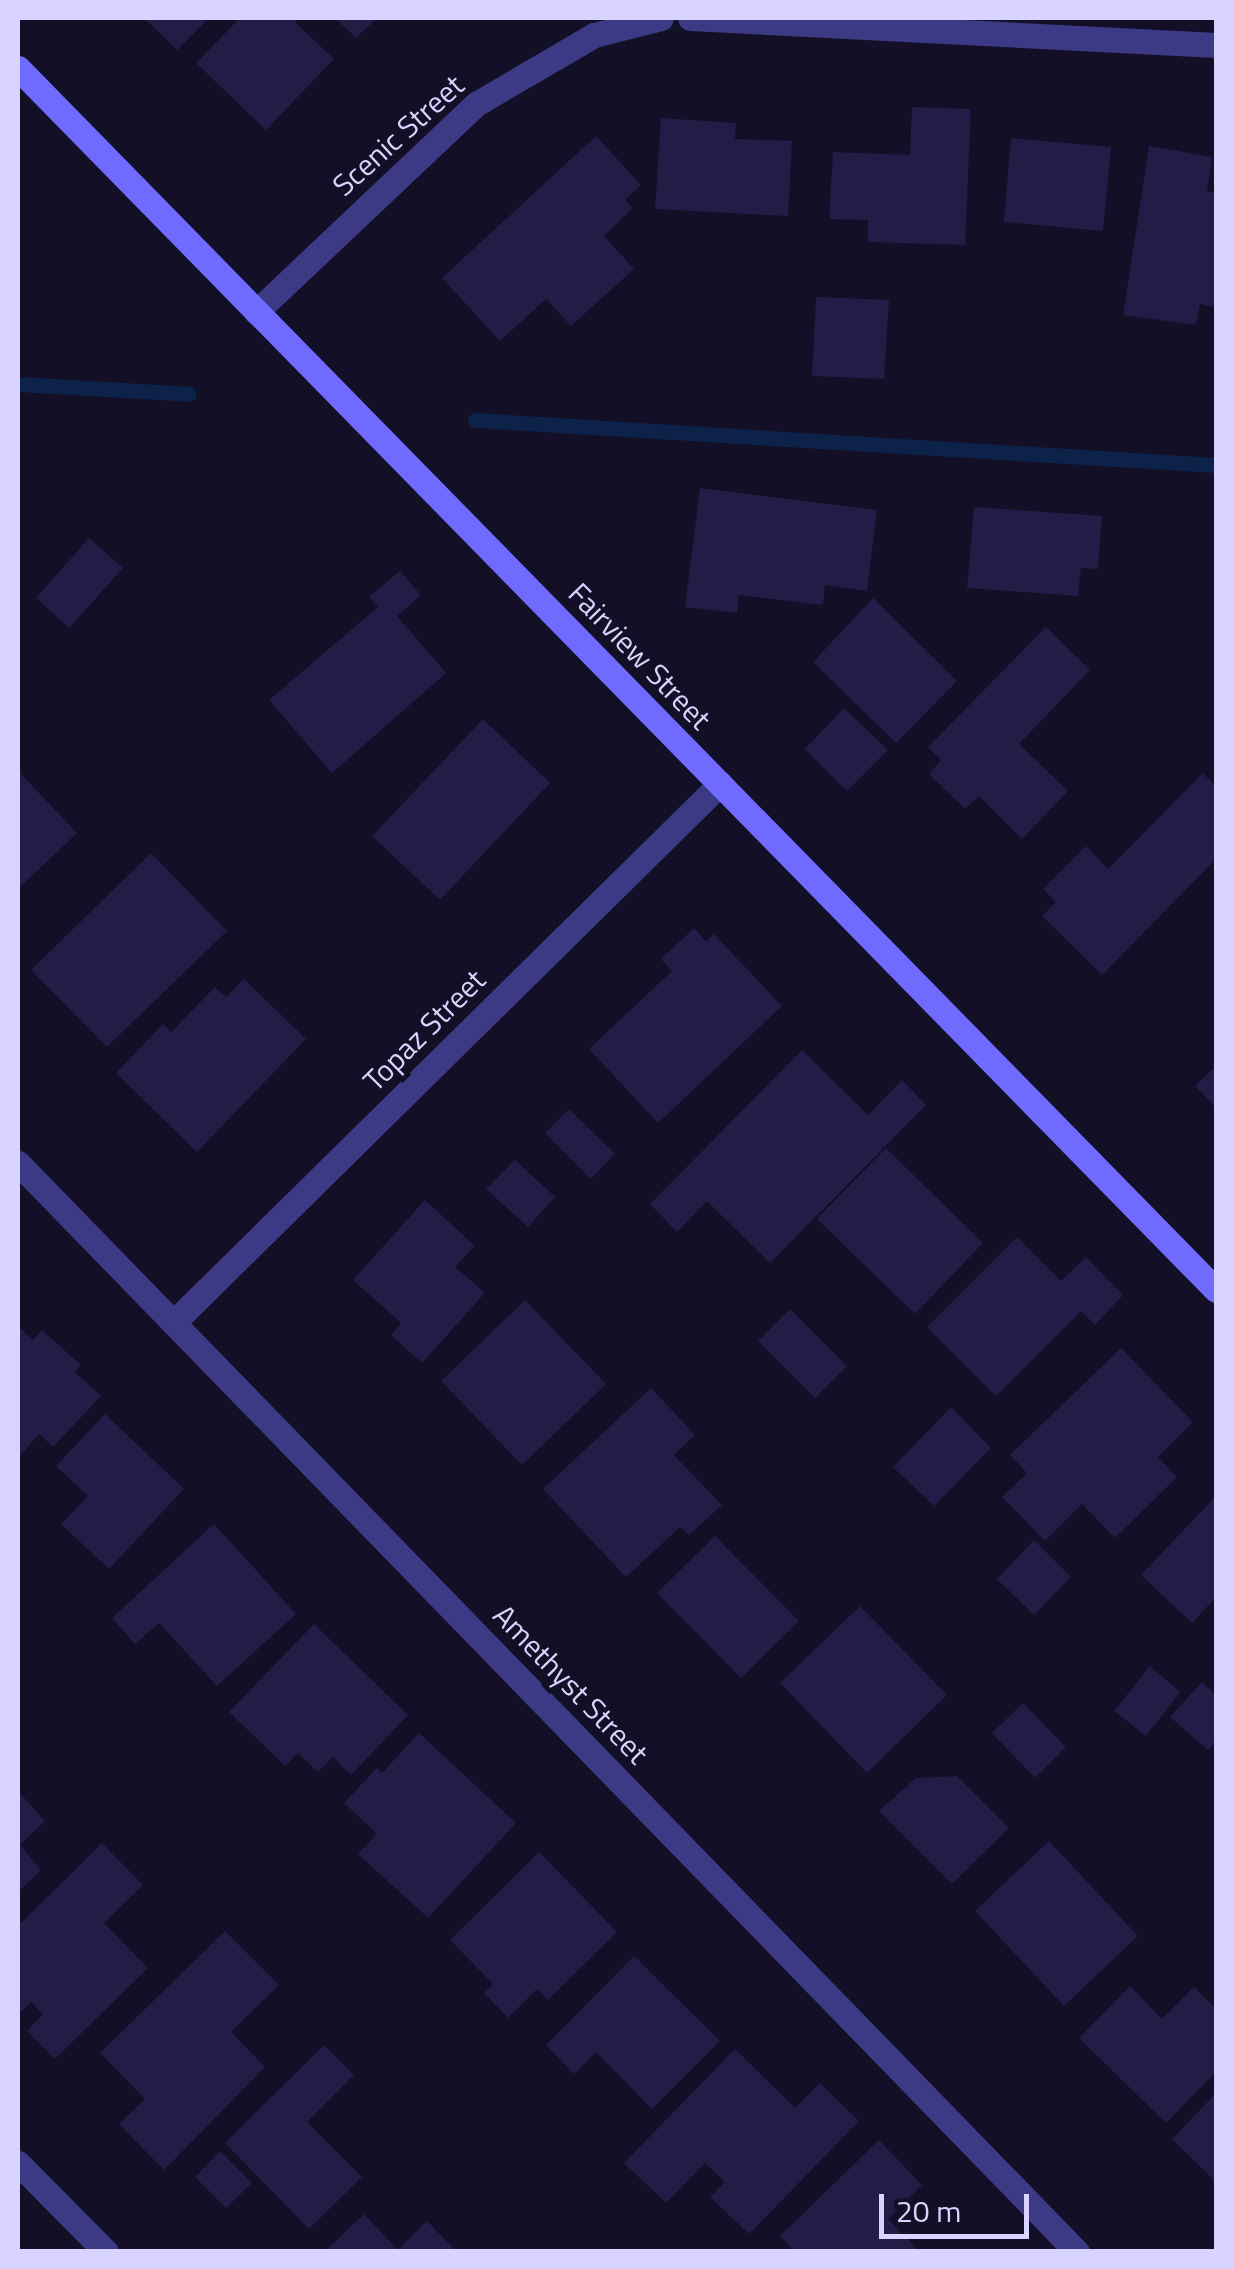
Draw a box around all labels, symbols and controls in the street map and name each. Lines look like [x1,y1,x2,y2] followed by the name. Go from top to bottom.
[325,67,471,203] street label: Scenic Street
[561,575,719,737] street label: Fairview Street
[356,962,492,1098] street label: Topaz Street
[486,1597,656,1771] street label: Amethyst Street
[884,2174,1034,2236] scale bar
[896,2188,961,2234] text: 20 m

